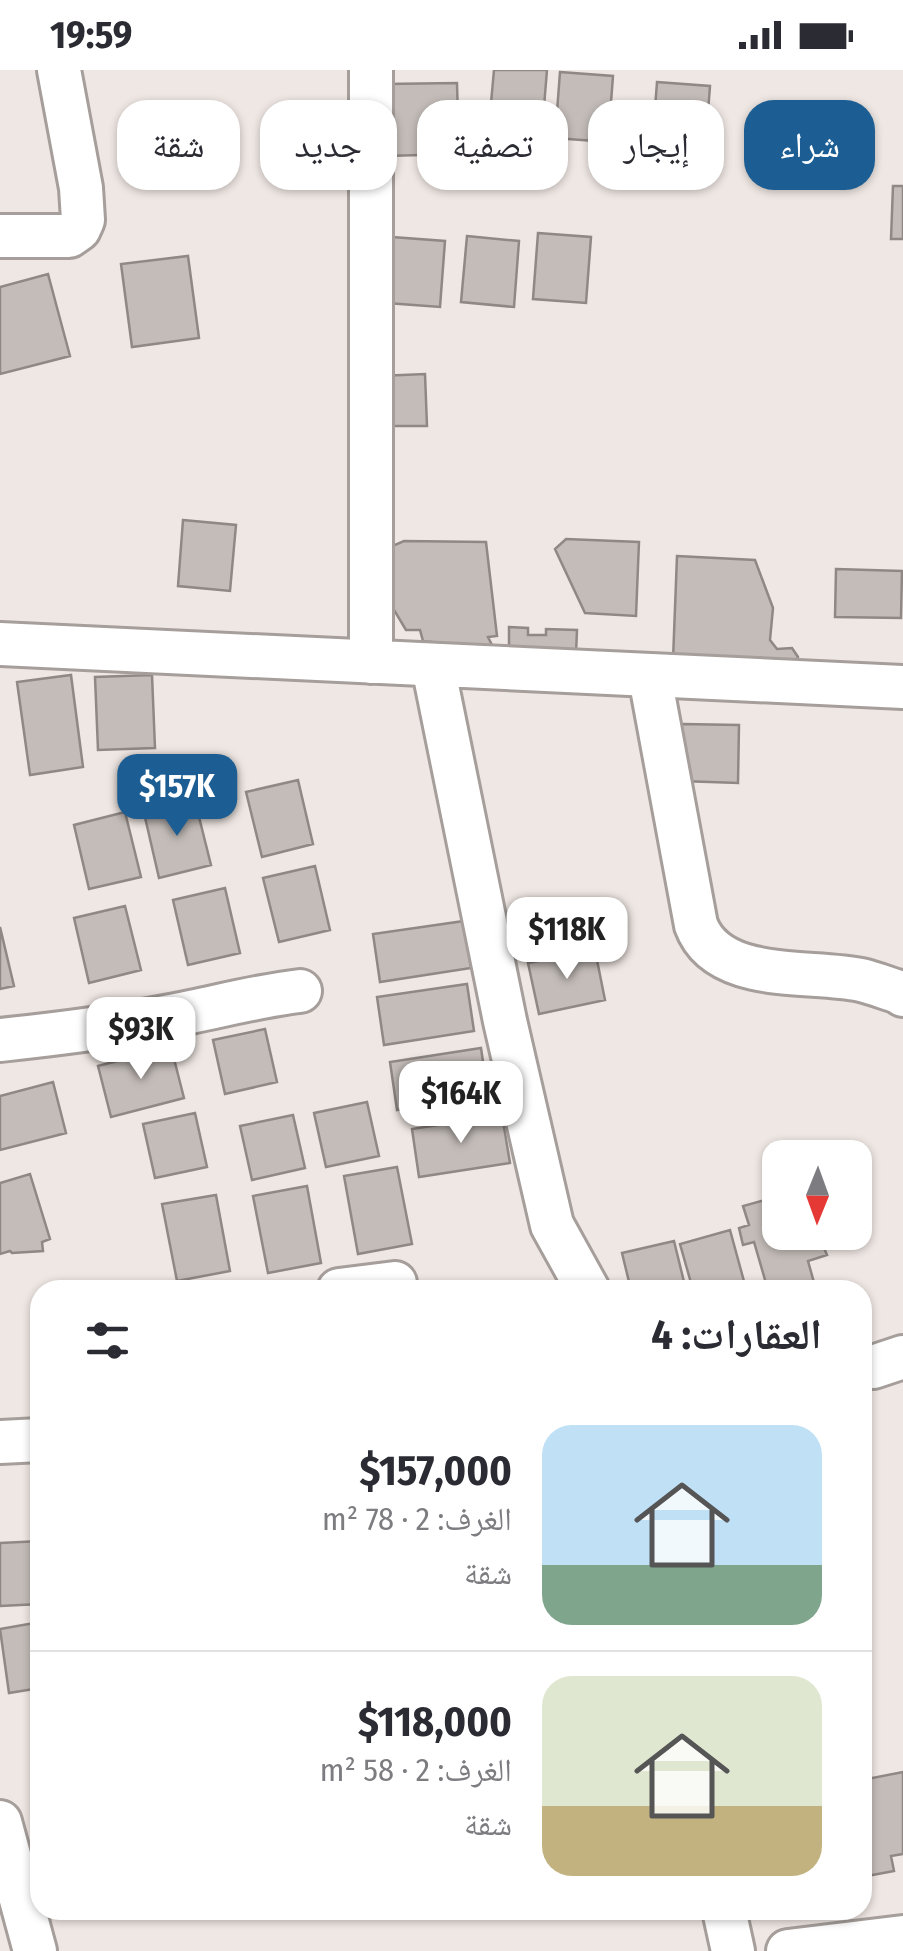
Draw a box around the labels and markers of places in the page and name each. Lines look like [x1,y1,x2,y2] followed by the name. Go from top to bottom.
[107,754,247,839] pin: $157K
[497,897,637,982] pin: $118K
[82,997,200,1082] pin: $93K
[391,1061,531,1146] pin: $164K

